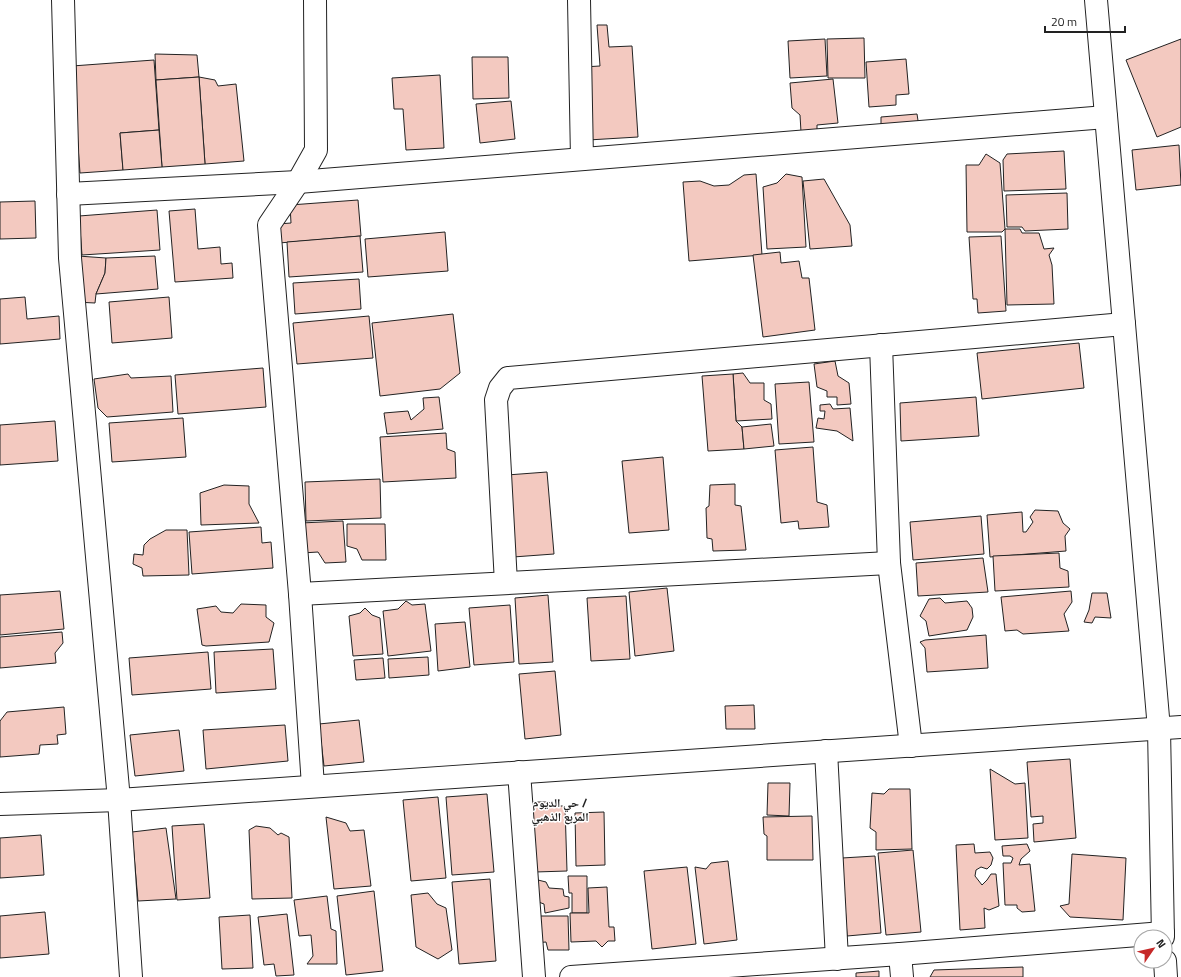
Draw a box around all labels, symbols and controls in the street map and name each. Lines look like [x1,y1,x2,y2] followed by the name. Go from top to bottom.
[1045,8,1125,34] scale bar
[1051,12,1077,31] text: 20 m
[531,793,589,827] district label: حي الديوم / المربع الذهبي
[1133,929,1173,969] north arrow
[1153,936,1170,951] text: N

